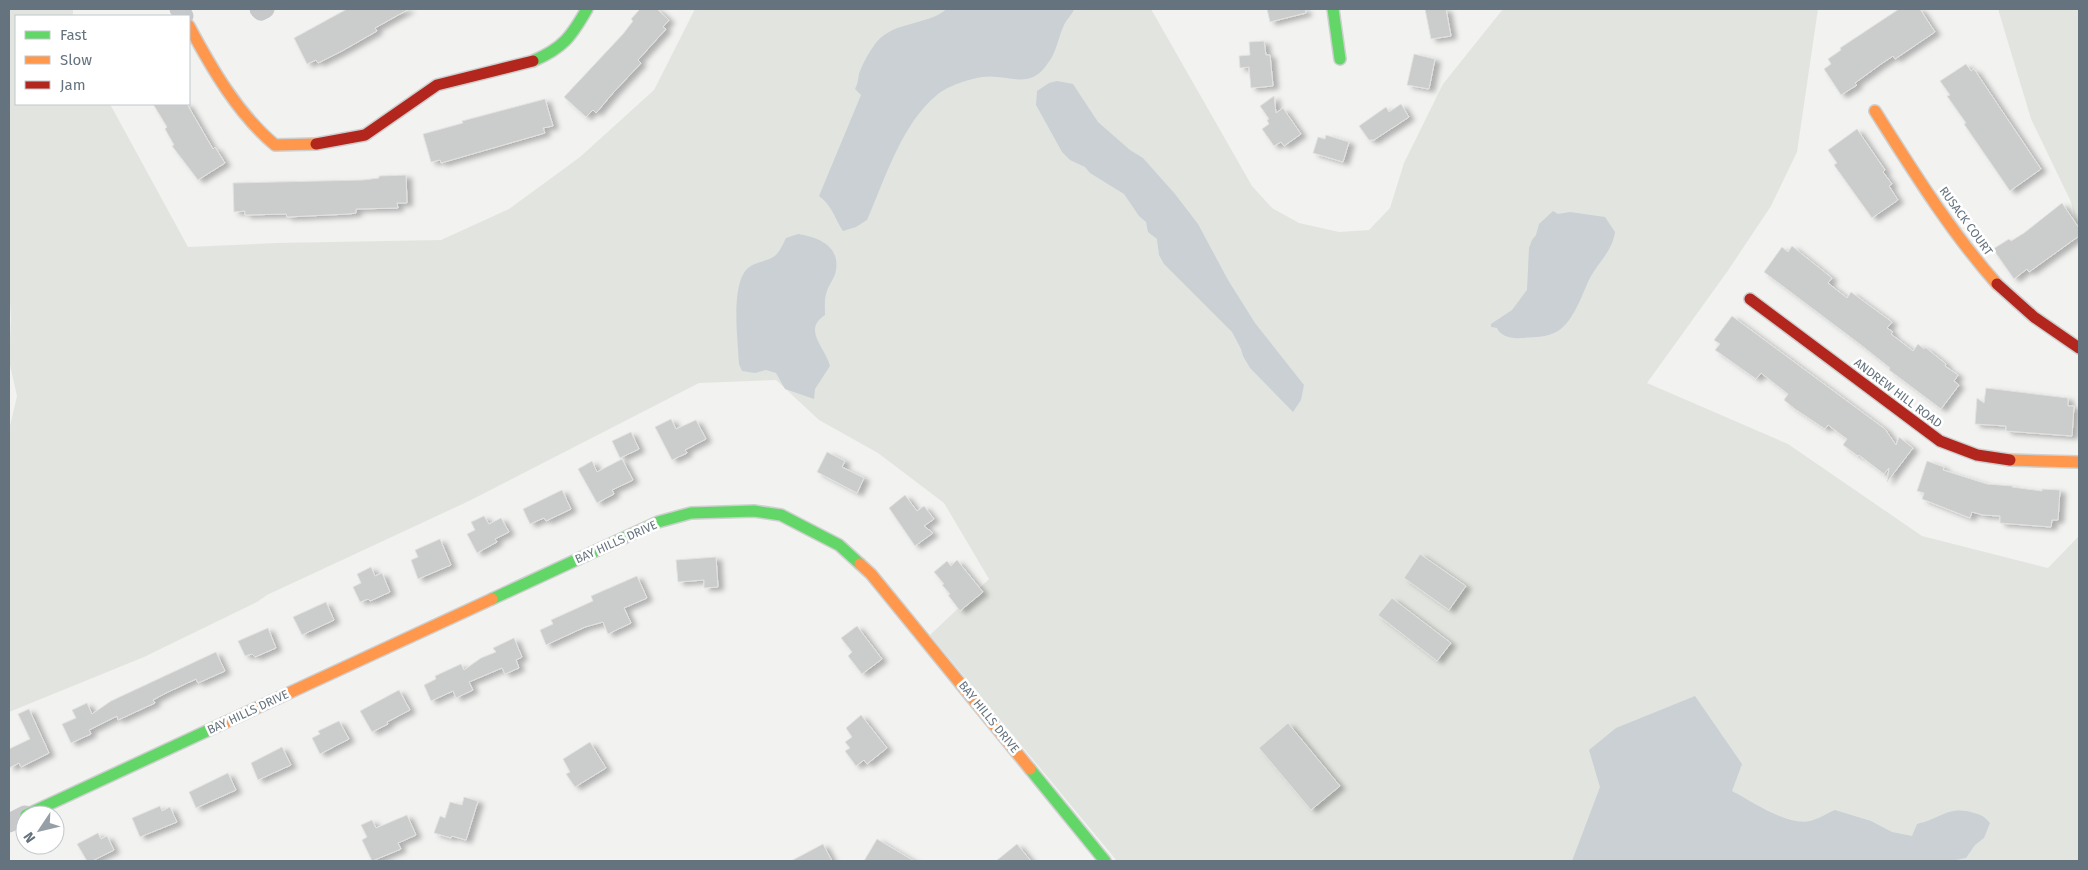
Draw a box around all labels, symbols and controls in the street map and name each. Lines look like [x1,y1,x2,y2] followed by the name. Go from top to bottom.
[15,15,190,105] legend
[60,26,87,44] text: Fast
[60,51,92,69] text: Slow
[60,76,86,94] text: Jam
[1936,184,1996,259] street label: RUSACK COURT
[1851,355,1945,431] street label: ANDREW HILL ROAD
[573,518,659,566] street label: BAY HILLS DRIVE
[956,678,1022,756] street label: BAY HILLS DRIVE
[205,687,291,737] street label: BAY HILLS DRIVE
[15,805,65,855] north arrow
[20,828,39,846] text: N

